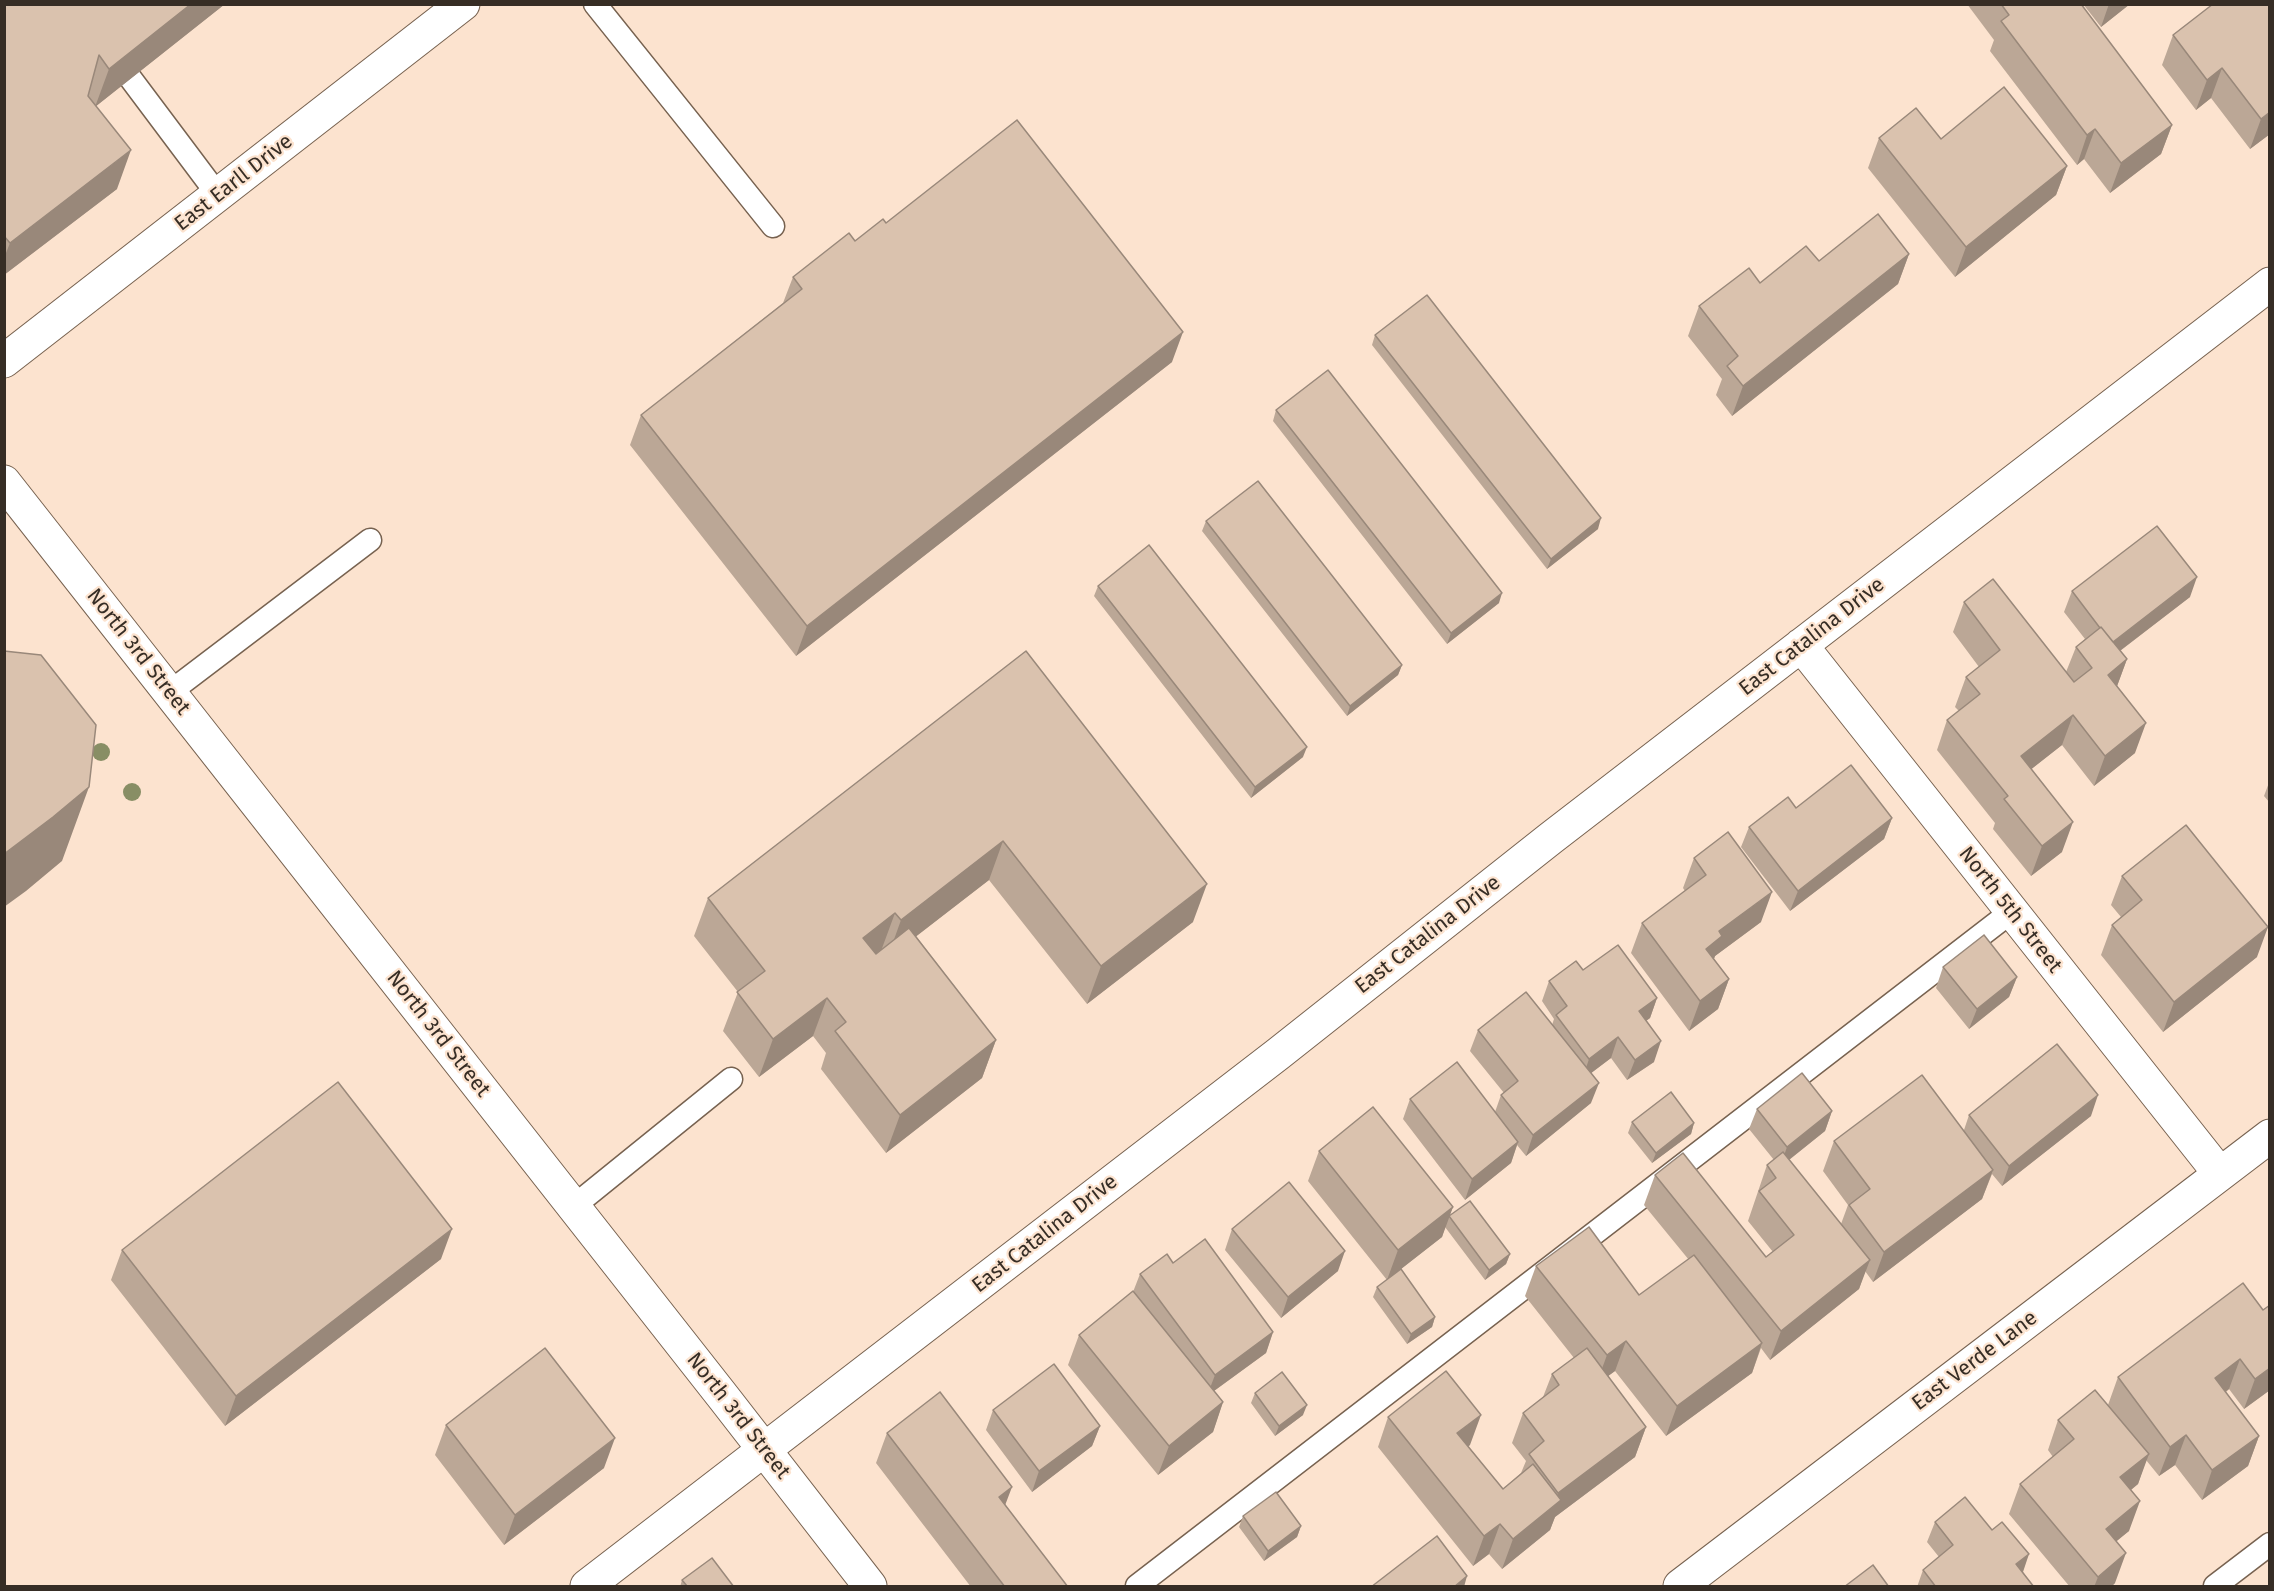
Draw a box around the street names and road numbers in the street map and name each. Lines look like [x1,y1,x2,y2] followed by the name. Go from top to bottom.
[170,129,298,237] street label: East Earll Drive
[1734,572,1890,702] street label: East Catalina Drive
[81,584,195,720] street label: North 3rd Street
[1953,842,2067,978] street label: North 5th Street
[1350,870,1506,1000] street label: East Catalina Drive
[381,966,495,1102] street label: North 3rd Street
[967,1169,1123,1299] street label: East Catalina Drive
[1907,1306,2043,1416] street label: East Verde Lane
[681,1348,795,1484] street label: North 3rd Street

